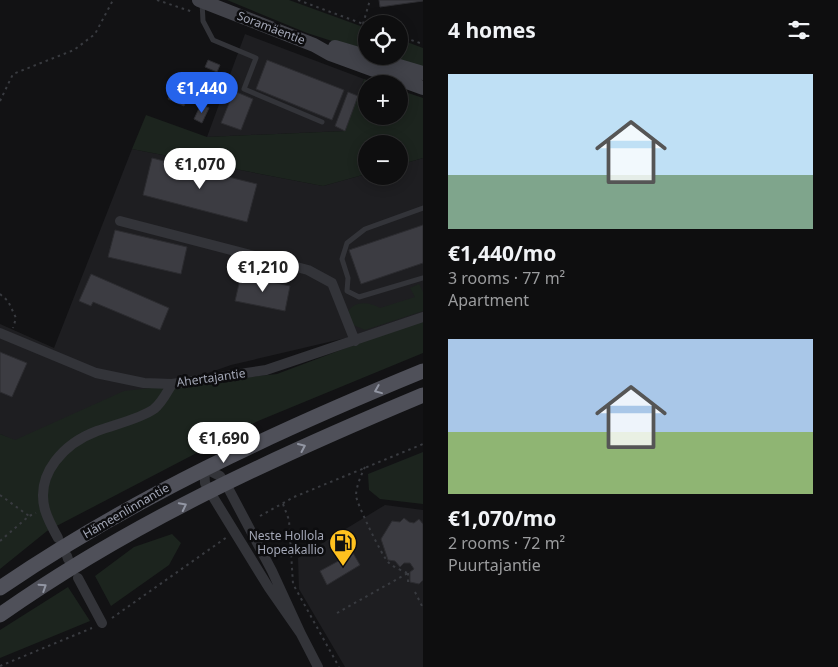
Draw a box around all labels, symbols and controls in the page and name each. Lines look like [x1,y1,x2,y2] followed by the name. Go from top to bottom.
[235,7,308,48] street label: Soramäentie
[358,15,408,185] map controls
[358,15,408,65] button: locate
[448,16,536,44] text: 4 homes
[785,16,813,44] icon: filters
[161,72,243,114] pin: €1,440
[358,75,408,125] button: +
[177,77,227,99] text: €1,440
[586,107,676,197] icon: home
[358,135,408,185] button: −
[159,148,241,190] pin: €1,070
[175,153,225,175] text: €1,070
[448,239,556,267] text: €1,440/mo
[222,250,304,293] pin: €1,210
[238,256,288,278] text: €1,210
[448,267,565,289] text: 3 rooms · 77 m²
[448,289,529,311] text: Apartment
[175,364,247,391] street label: Ahertajantie
[586,372,676,462] icon: home
[374,383,383,394] one-way arrow
[183,422,265,464] pin: €1,690
[199,427,249,449] text: €1,690
[297,443,306,454] one-way arrow
[79,479,172,542] street label: Hämeenlinnantie
[178,502,187,512] one-way arrow
[448,504,556,532] text: €1,070/mo
[249,527,324,558] place label: Neste Hollola Hopeakallio
[328,528,358,567] fuel station icon: Neste Hollola Hopeakallio
[448,532,565,554] text: 2 rooms · 72 m²
[448,554,541,576] text: Puurtajantie
[37,584,47,593] one-way arrow

